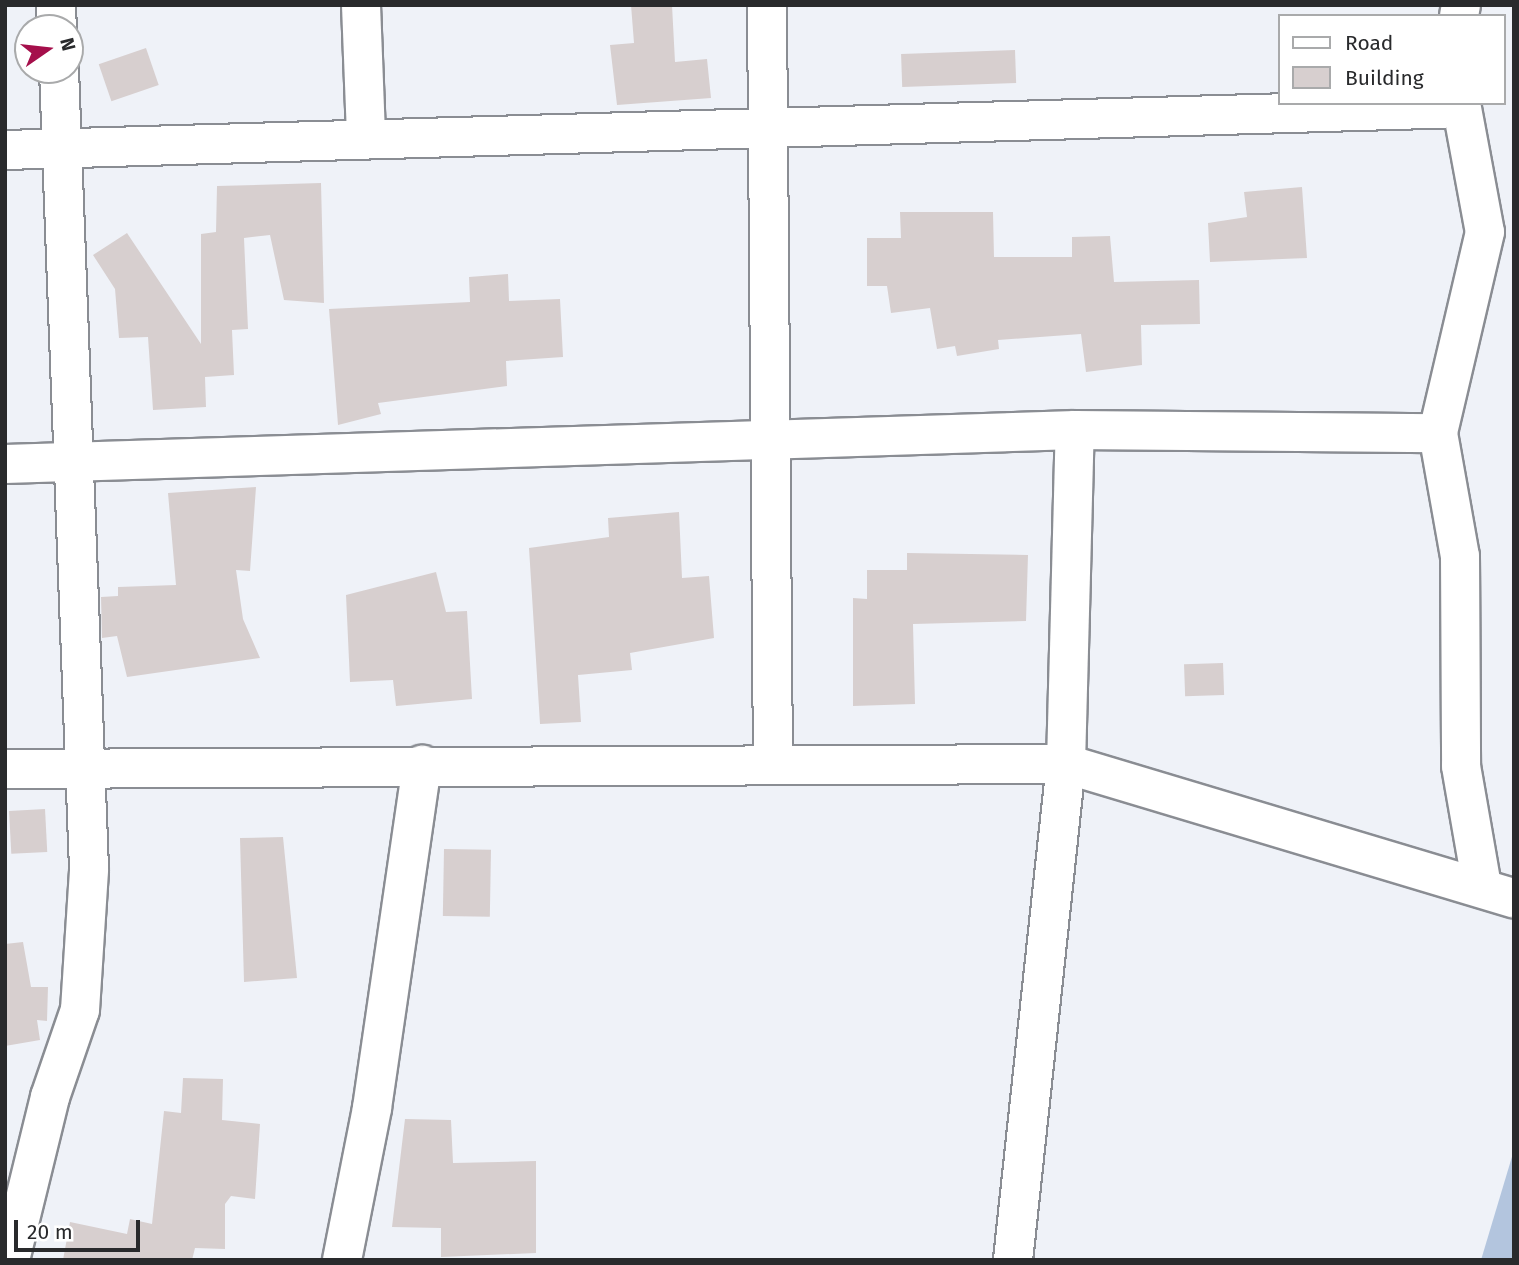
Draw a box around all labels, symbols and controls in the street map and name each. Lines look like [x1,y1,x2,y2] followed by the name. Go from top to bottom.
[14,14,84,84] north arrow
[1278,14,1505,105] legend
[1345,30,1393,56] text: Road
[55,35,81,53] text: N
[1345,65,1424,91] text: Building
[18,1206,144,1250] scale bar
[27,1219,73,1245] text: 20 m

